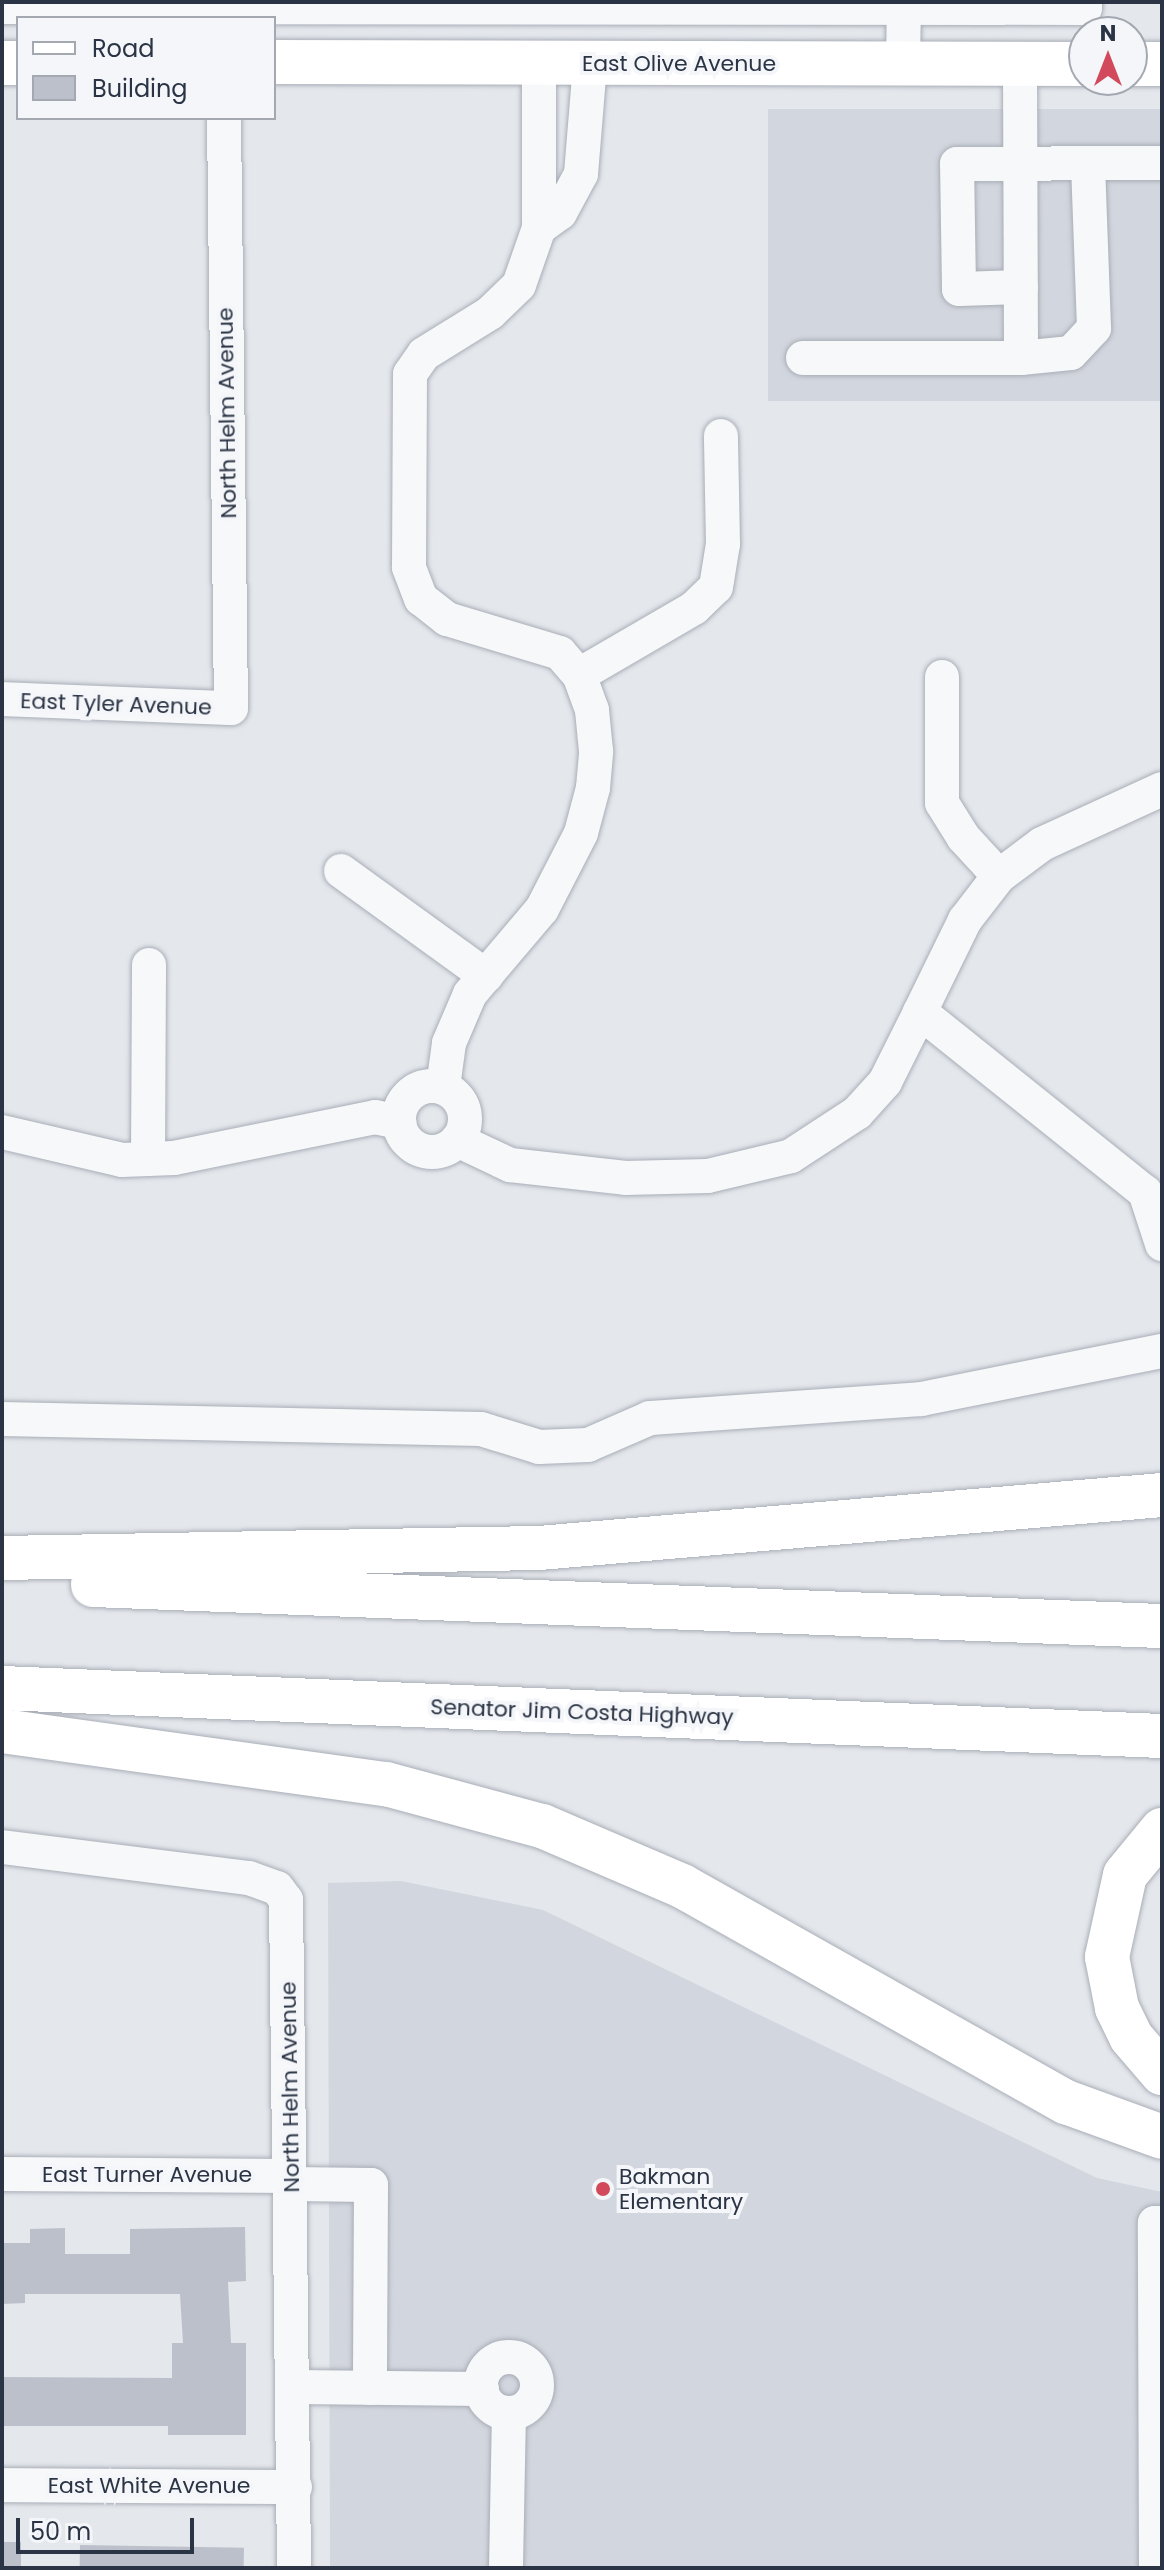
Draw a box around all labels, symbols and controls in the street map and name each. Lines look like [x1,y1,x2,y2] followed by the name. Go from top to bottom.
[16,16,276,120] legend
[1068,16,1148,96] north arrow
[1100,18,1116,49] text: N
[92,32,154,65] text: Road
[582,51,776,77] street label: East Olive Avenue
[92,72,188,105] text: Building
[212,307,242,519] street label: North Helm Avenue
[20,687,212,721] street label: East Tyler Avenue
[430,1694,734,1730] street label: Senator Jim Costa Highway
[275,1981,305,2193] street label: North Helm Avenue
[42,2162,252,2188] street label: East Turner Avenue
[619,2163,743,2214] place label: Bakman Elementary
[594,2180,612,2198] marker: Bakman Elementary
[48,2473,250,2499] street label: East White Avenue
[20,2502,198,2552] scale bar
[30,2515,91,2548] text: 50 m

